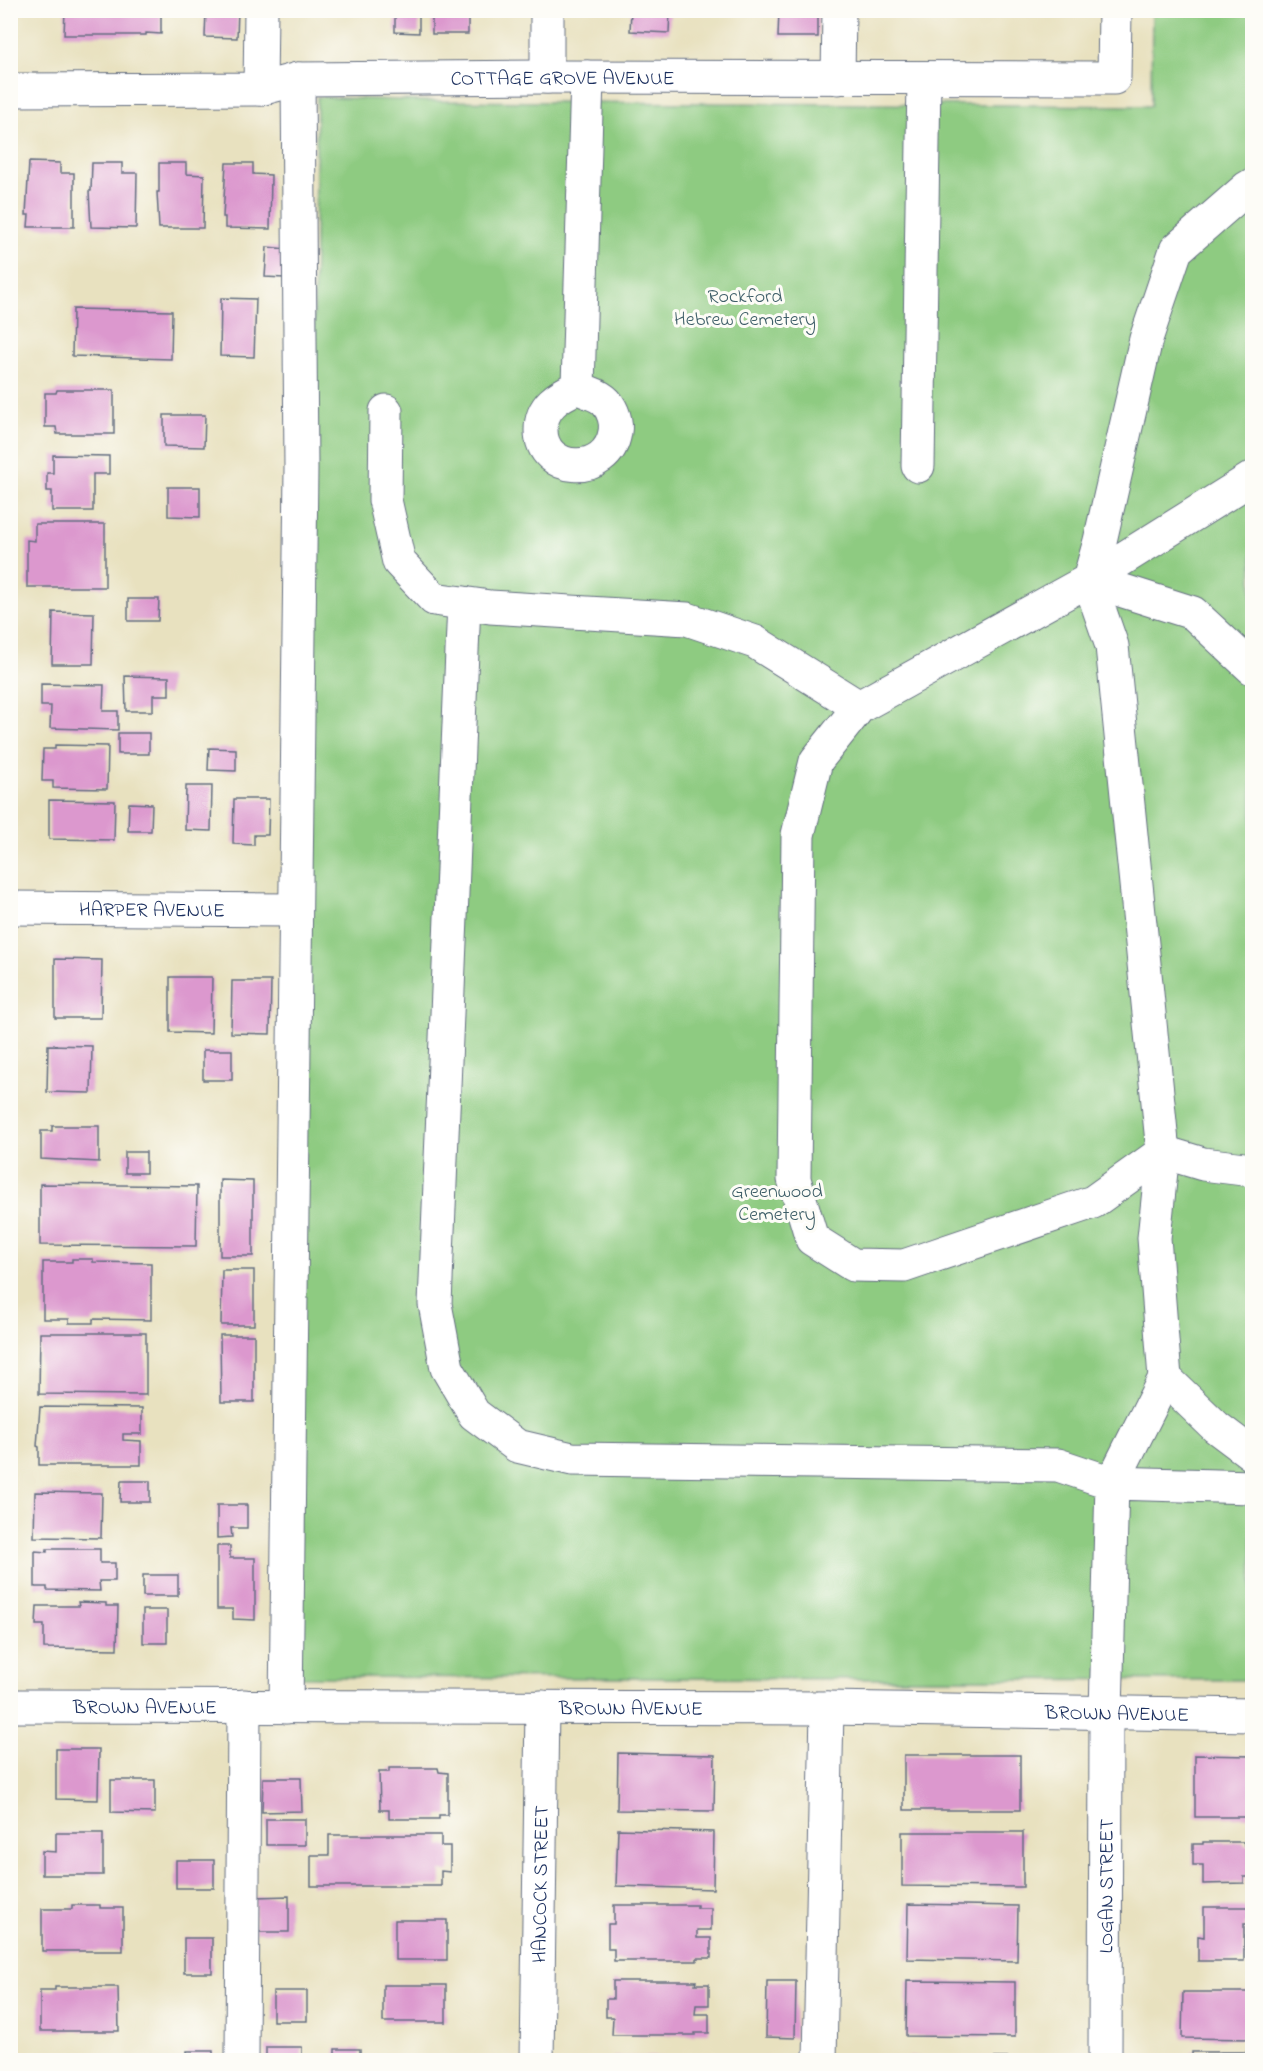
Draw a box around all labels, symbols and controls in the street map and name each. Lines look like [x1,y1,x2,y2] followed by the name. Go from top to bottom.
[451,65,675,95] street label: COTTAGE GROVE AVENUE
[674,283,816,335] park label: Rockford Hebrew Cemetery
[79,896,225,927] street label: HARPER AVENUE
[731,1178,823,1230] park label: Greenwood Cemetery
[72,1694,217,1724] street label: BROWN AVENUE
[558,1695,703,1725] street label: BROWN AVENUE
[1044,1700,1189,1731] street label: BROWN AVENUE
[526,1805,558,1963] street label: HANCOCK STREET
[1093,1818,1123,1954] street label: LOGAN STREET

